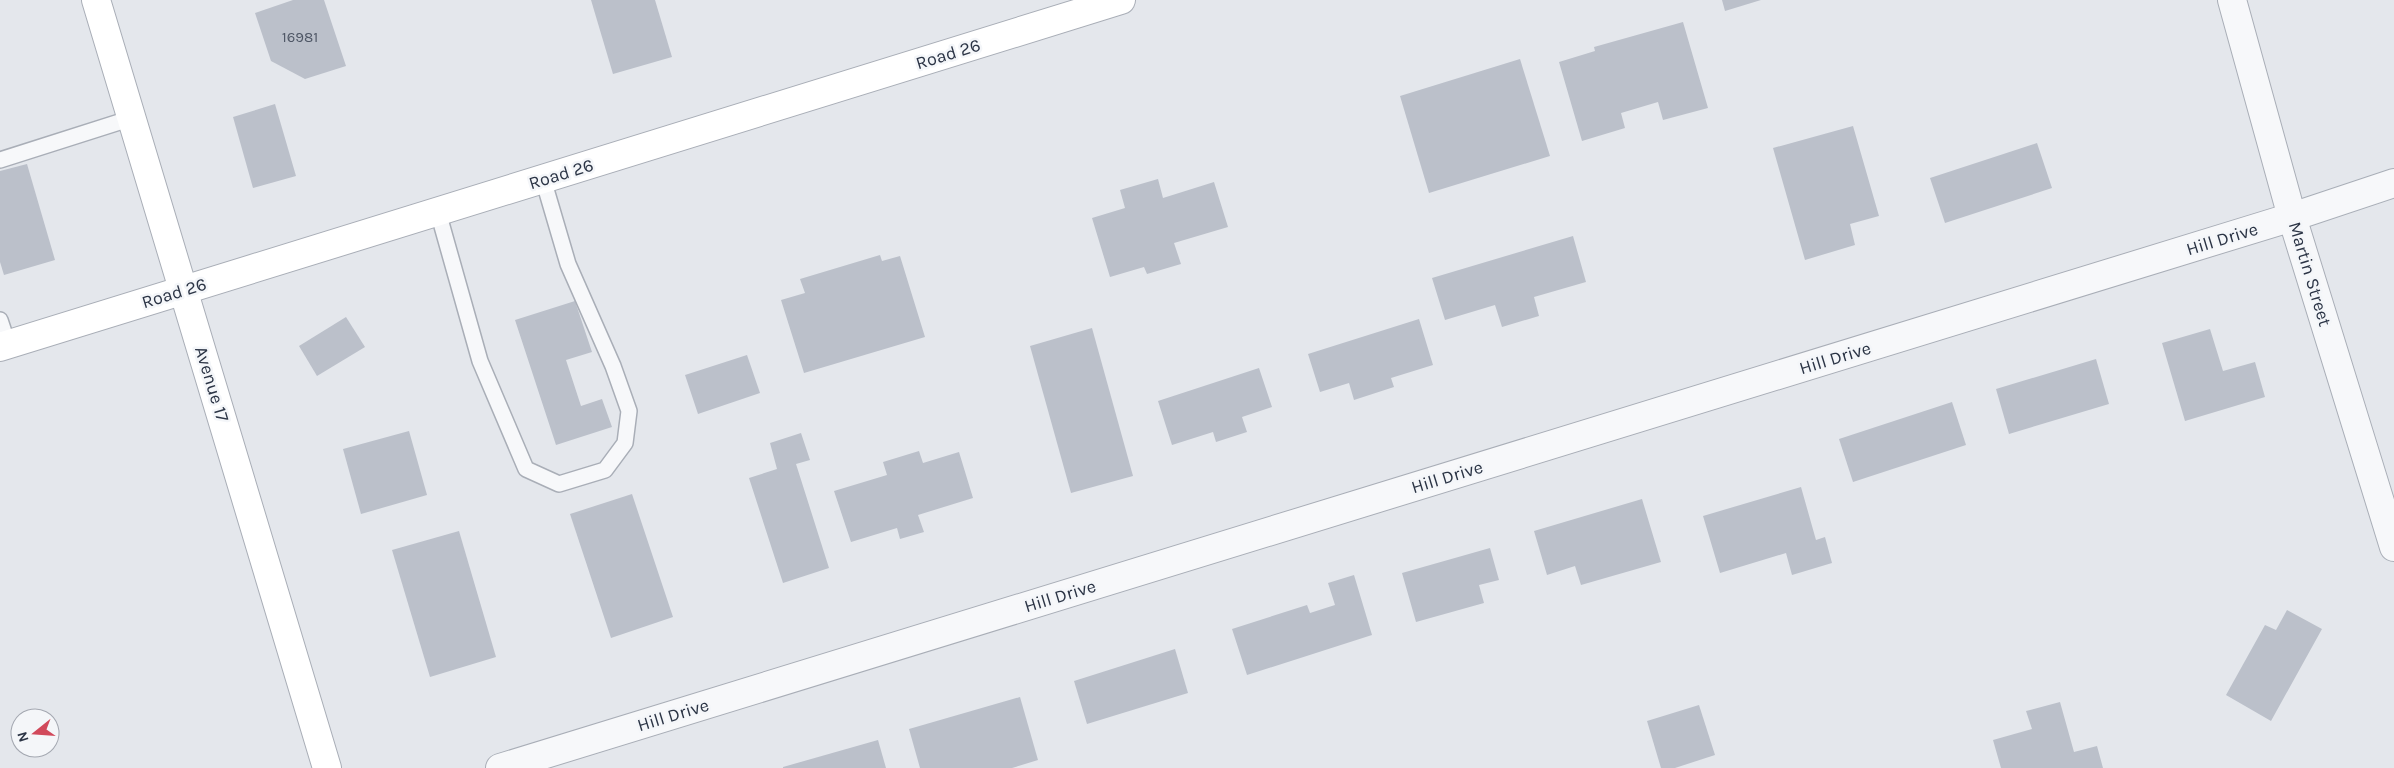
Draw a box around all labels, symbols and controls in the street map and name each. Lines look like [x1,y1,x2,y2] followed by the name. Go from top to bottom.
[282,28,318,46] house number: 16981
[913,34,983,74] street label: Road 26
[526,154,596,194] street label: Road 26
[2183,218,2261,260] street label: Hill Drive
[2284,219,2336,329] street label: Martin Street
[139,273,209,313] street label: Road 26
[1796,337,1874,379] street label: Hill Drive
[190,344,234,425] street label: Avenue 17
[1408,456,1486,498] street label: Hill Drive
[1021,575,1099,617] street label: Hill Drive
[634,694,712,736] street label: Hill Drive
[10,708,60,758] north arrow
[13,729,33,744] text: N

